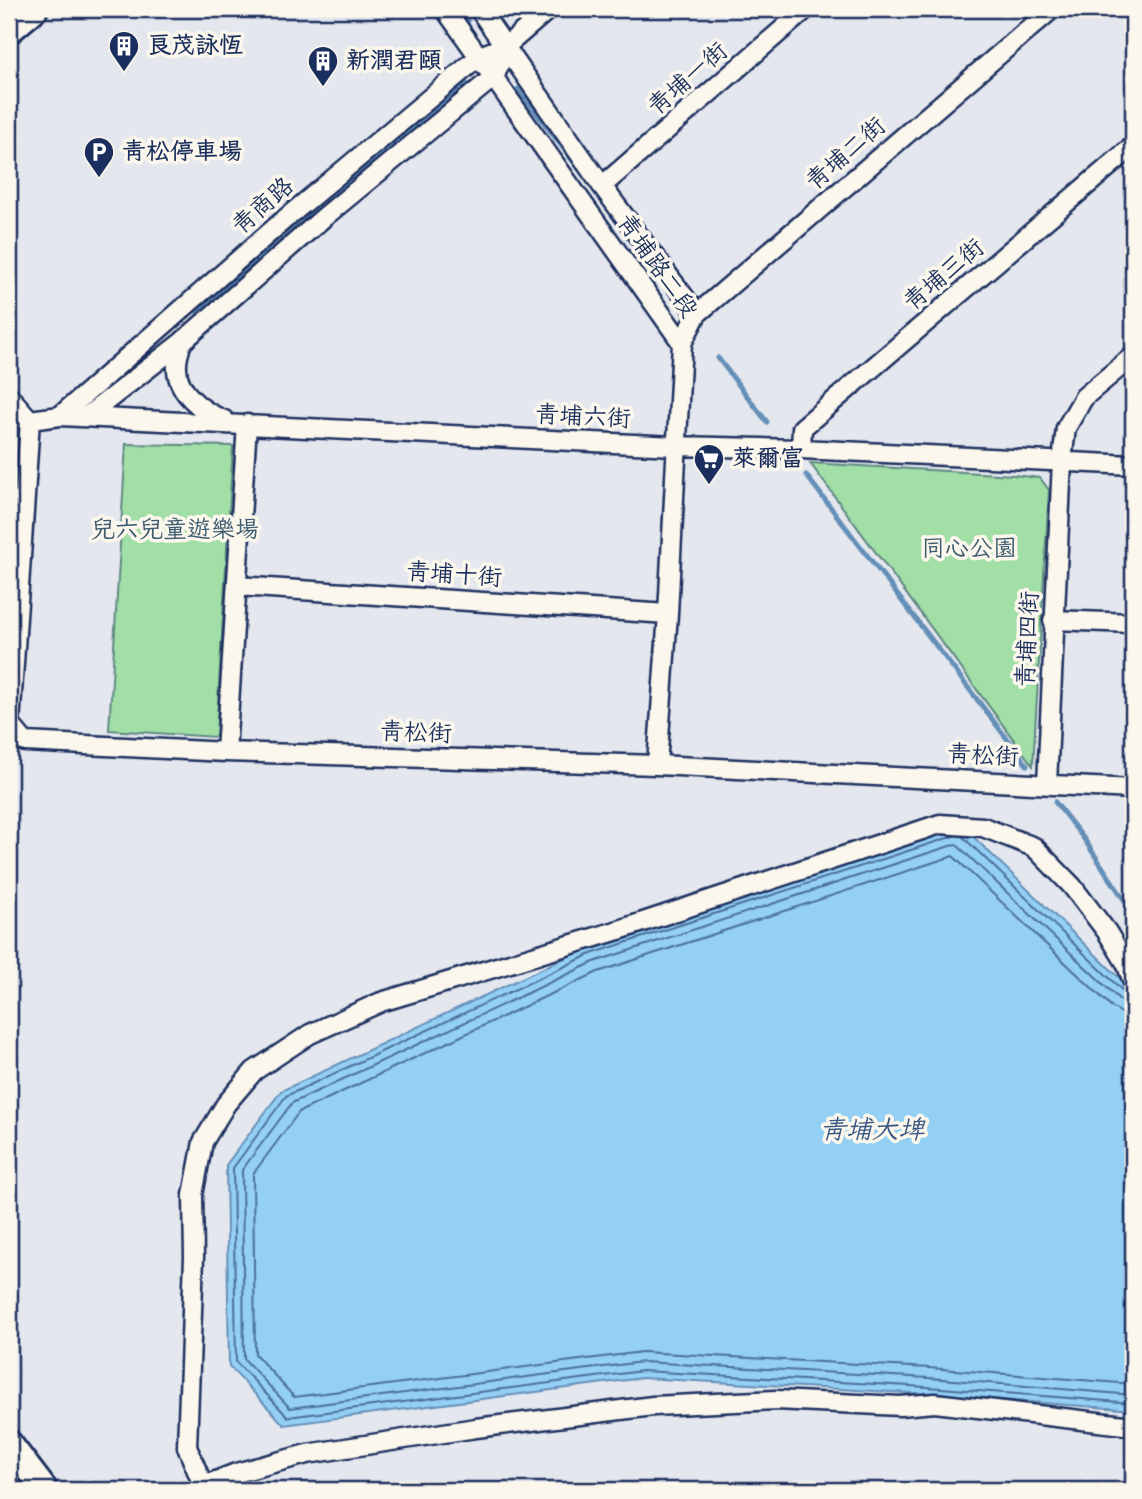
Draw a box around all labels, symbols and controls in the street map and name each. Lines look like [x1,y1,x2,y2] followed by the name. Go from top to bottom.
[107,29,141,73] building icon: 良茂詠恆
[147,29,243,63] place label: 良茂詠恆
[641,35,735,123] street label: 青埔一街
[306,44,340,88] building icon: 新潤君頤
[346,44,442,78] place label: 新潤君頤
[799,110,893,198] street label: 青埔二街
[82,135,116,179] parking icon: 青松停車場
[122,135,242,169] place label: 青松停車場
[225,170,301,242] street label: 青商路
[609,207,705,325] street label: 青埔路二段
[896,231,992,319] street label: 青埔三街
[534,398,632,436] street label: 青埔六街
[692,442,726,486] supermarket icon: 萊爾富
[732,442,804,476] place label: 萊爾富
[91,513,259,547] park label: 兒六兒童遊樂場
[921,532,1017,566] park label: 同心公園
[405,555,503,595] street label: 青埔十街
[1009,590,1047,688] street label: 青埔四街
[379,715,453,751] street label: 青松街
[946,737,1020,775] street label: 青松街
[820,1112,926,1148] water label: 青埔大埤

